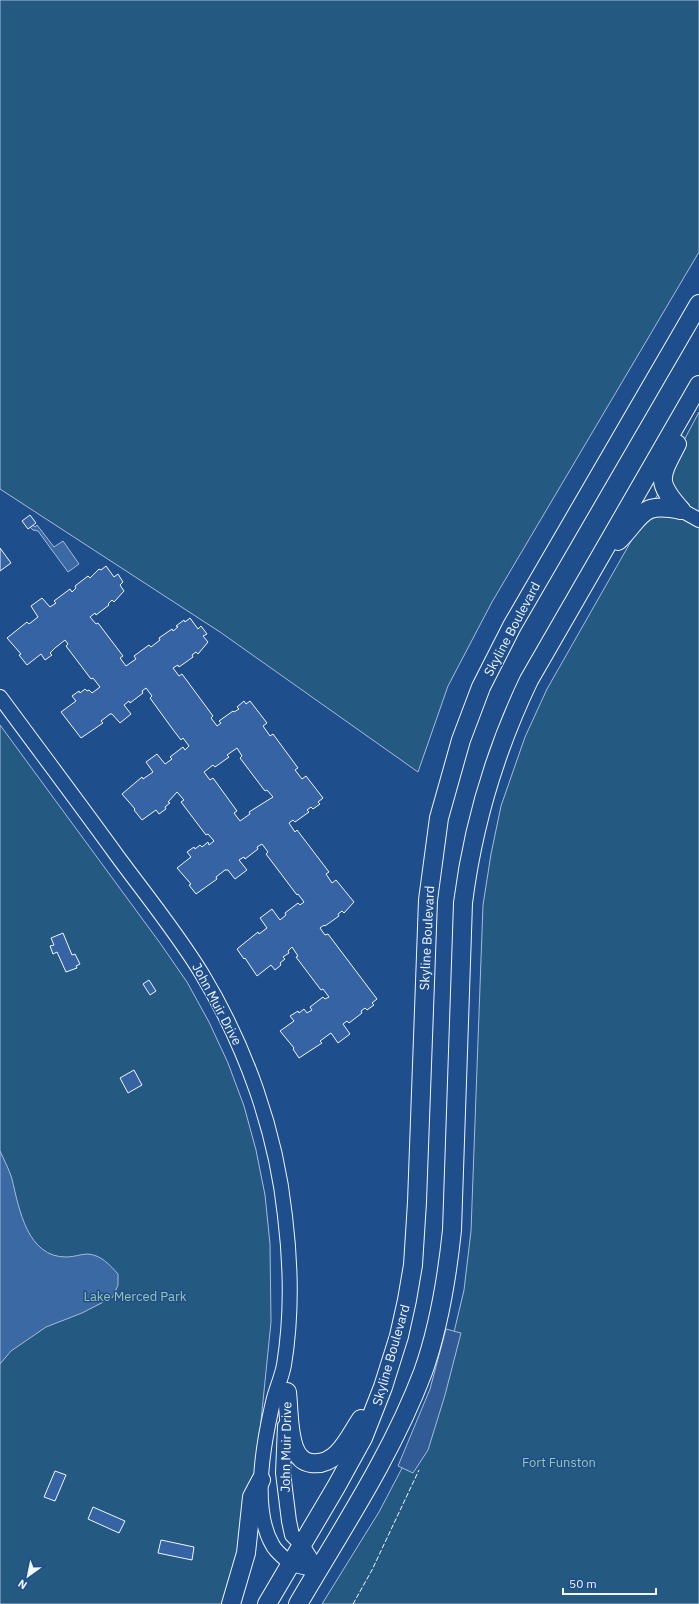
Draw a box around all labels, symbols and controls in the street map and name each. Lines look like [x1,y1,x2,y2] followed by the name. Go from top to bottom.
[480,579,544,679] street label: Skyline Boulevard
[416,885,438,991] street label: Skyline Boulevard
[188,960,246,1048] street label: John Muir Drive
[83,1288,187,1305] park label: Lake Merced Park
[368,1302,414,1408] street label: Skyline Boulevard
[277,1401,295,1493] street label: John Muir Drive
[522,1454,596,1471] park label: Fort Funston
[8,1556,48,1596] north arrow
[563,1570,656,1596] scale bar
[15,1576,30,1592] text: N
[569,1576,597,1591] text: 50 m

